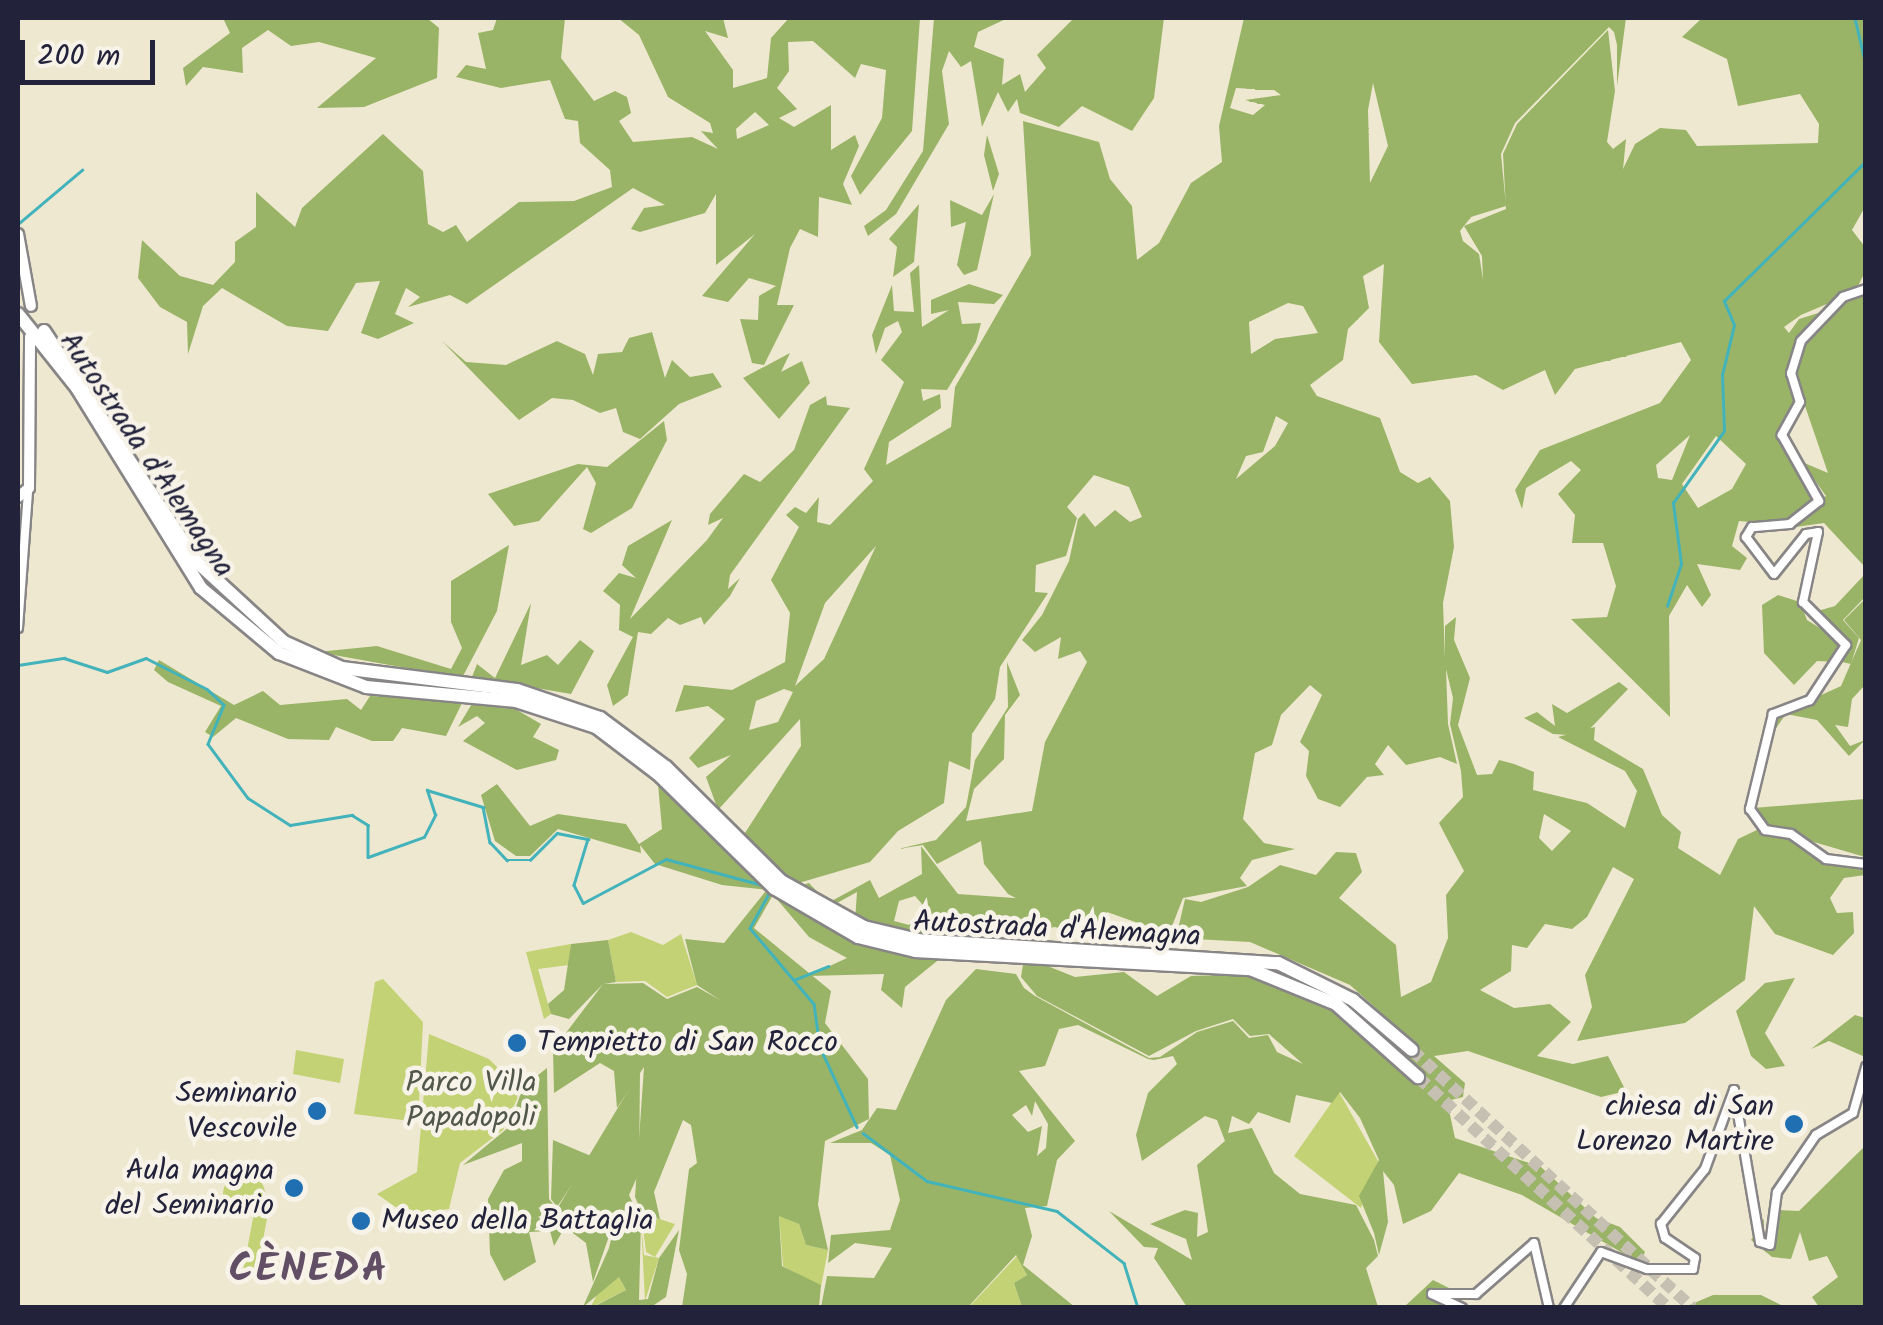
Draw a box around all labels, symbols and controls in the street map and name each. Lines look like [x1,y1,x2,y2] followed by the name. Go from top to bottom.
[25,20,160,82] scale bar
[37,33,120,81] text: 200 m
[51,326,241,584] street label: Autostrada d'Alemagna
[912,904,1202,956] street label: Autostrada d'Alemagna
[537,1025,838,1061] place label: Tempietto di San Rocco
[506,1032,528,1054] marker: Tempietto di San Rocco
[405,1065,537,1136] park label: Parco Villa Papadopoli
[176,1076,297,1146] place label: Seminario Vescovile
[1576,1089,1774,1160] place label: chiesa di San Lorenzo Martire
[306,1100,328,1122] marker: Seminario Vescovile
[1783,1113,1805,1135] marker: chiesa di San Lorenzo Martire
[105,1153,274,1224] place label: Aula magna del Seminario
[283,1177,305,1199] marker: Aula magna del Seminario
[381,1203,654,1239] place label: Museo della Battaglia
[350,1210,372,1232] marker: Museo della Battaglia
[229,1246,389,1294] district label: CÈNEDA

